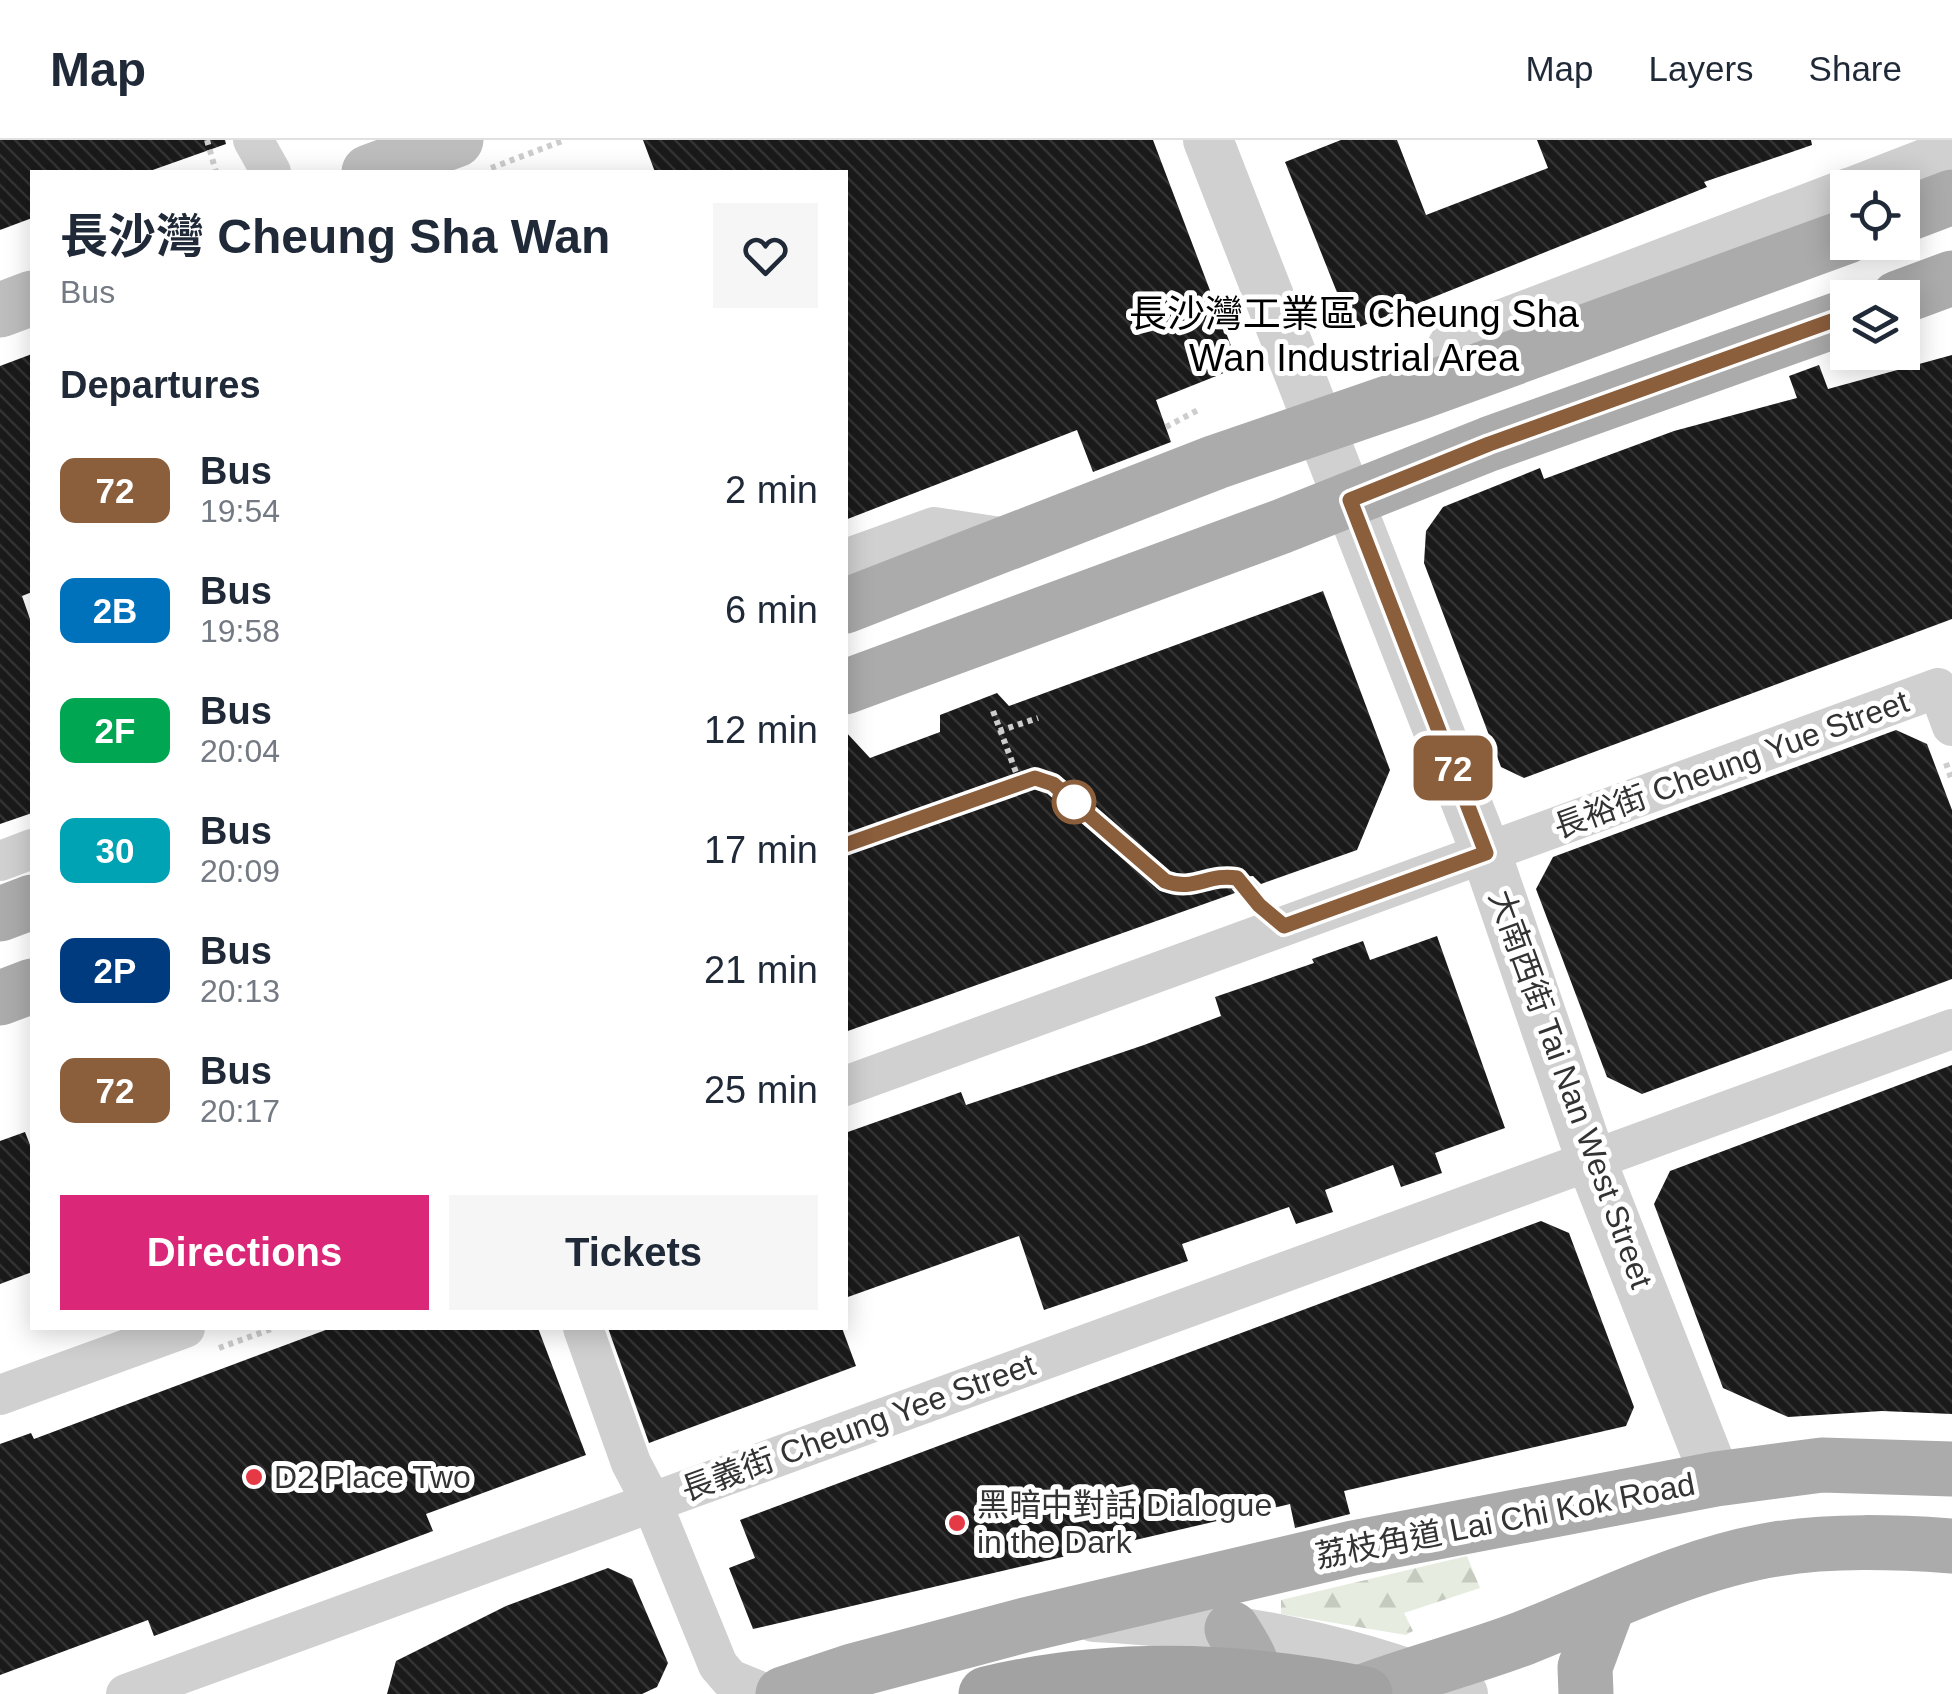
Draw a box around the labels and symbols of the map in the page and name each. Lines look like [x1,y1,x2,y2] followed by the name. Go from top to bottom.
[1129,293,1580,379] district label: 長沙灣工業區 Cheung Sha Wan Industrial Area
[1549,683,1913,845] street label: 長裕街 Cheung Yue Street
[1408,736,1498,800] line badge: 72
[1053,781,1095,823] unlabelled marker
[1482,885,1660,1293] street label: 大南西街 Tai Nan West Street
[676,1346,1040,1508] street label: 長義街 Cheung Yee Street
[274,1459,471,1495] place label: D2 Place Two
[243,1466,265,1488] marker: D2 Place Two
[1312,1466,1698,1574] street label: 荔枝角道 Lai Chi Kok Road
[977,1487,1272,1560] place label: 黑暗中對話 Dialogue in the Dark
[946,1512,968,1534] marker: 黑暗中對話 Dialogue in the Dark

